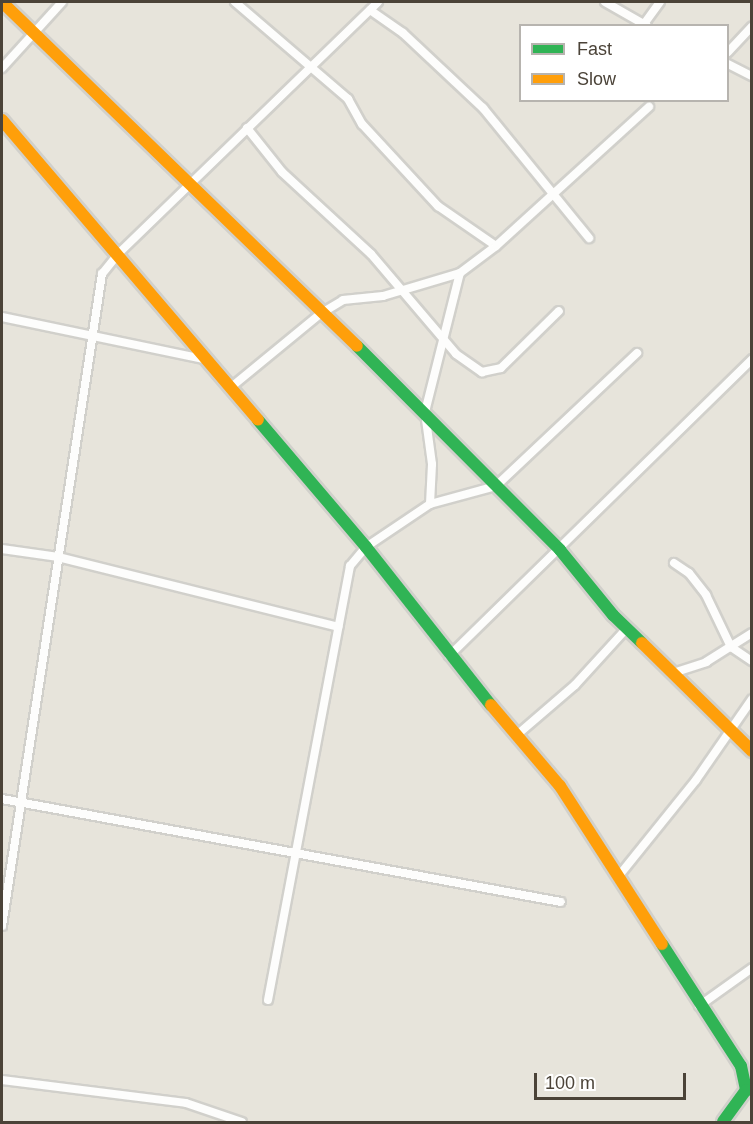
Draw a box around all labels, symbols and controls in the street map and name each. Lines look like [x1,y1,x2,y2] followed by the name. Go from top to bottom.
[519,24,729,102] legend
[577,39,612,59] text: Fast
[577,69,616,89] text: Slow
[537,1061,688,1099] scale bar
[545,1073,595,1093] text: 100 m

